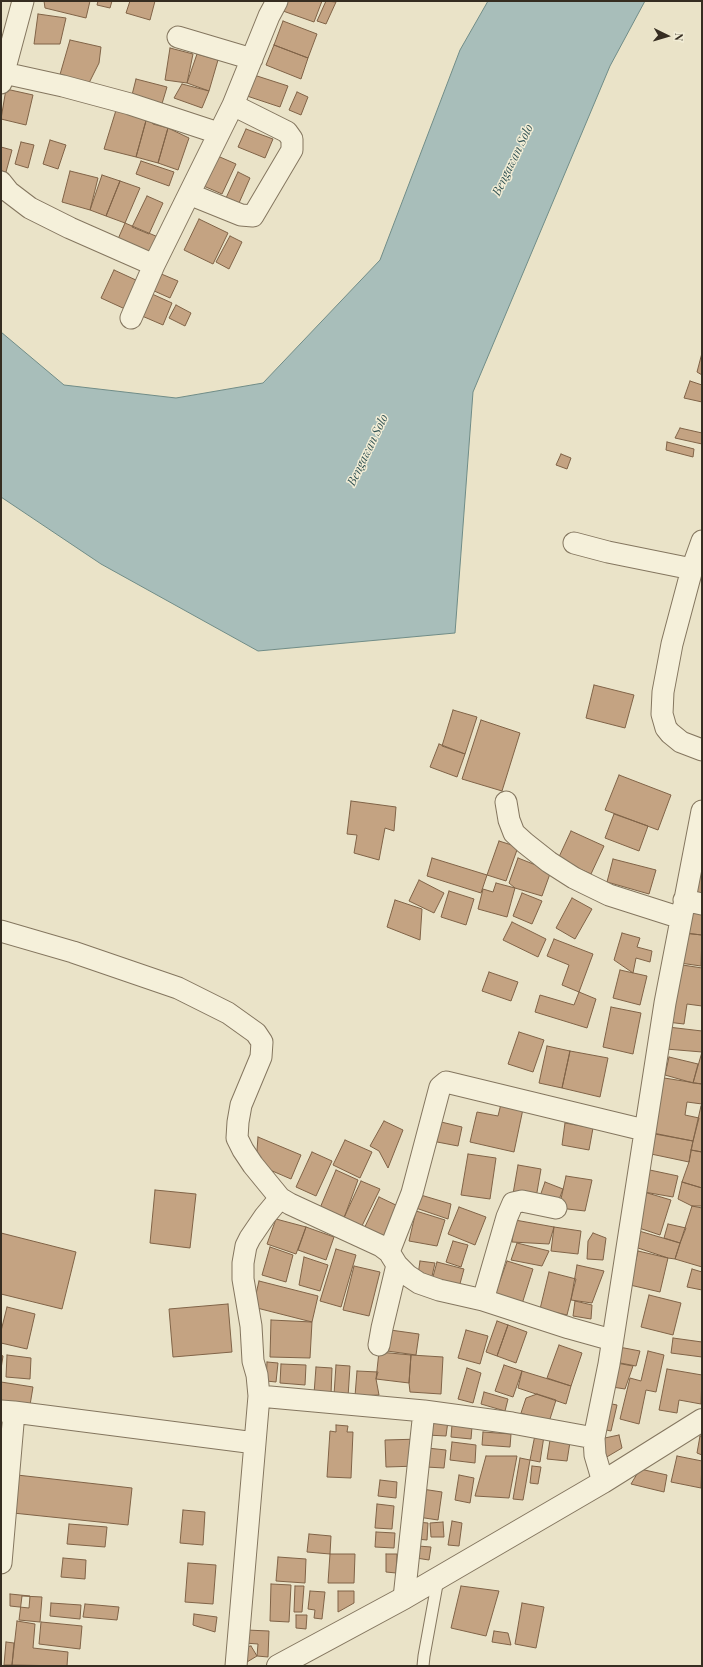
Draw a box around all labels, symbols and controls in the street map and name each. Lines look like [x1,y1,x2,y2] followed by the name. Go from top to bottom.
[647,16,687,56] north arrow
[672,32,687,42] text: N
[490,122,536,198] water label: Bengawan Solo
[345,412,391,488] water label: Bengawan Solo

